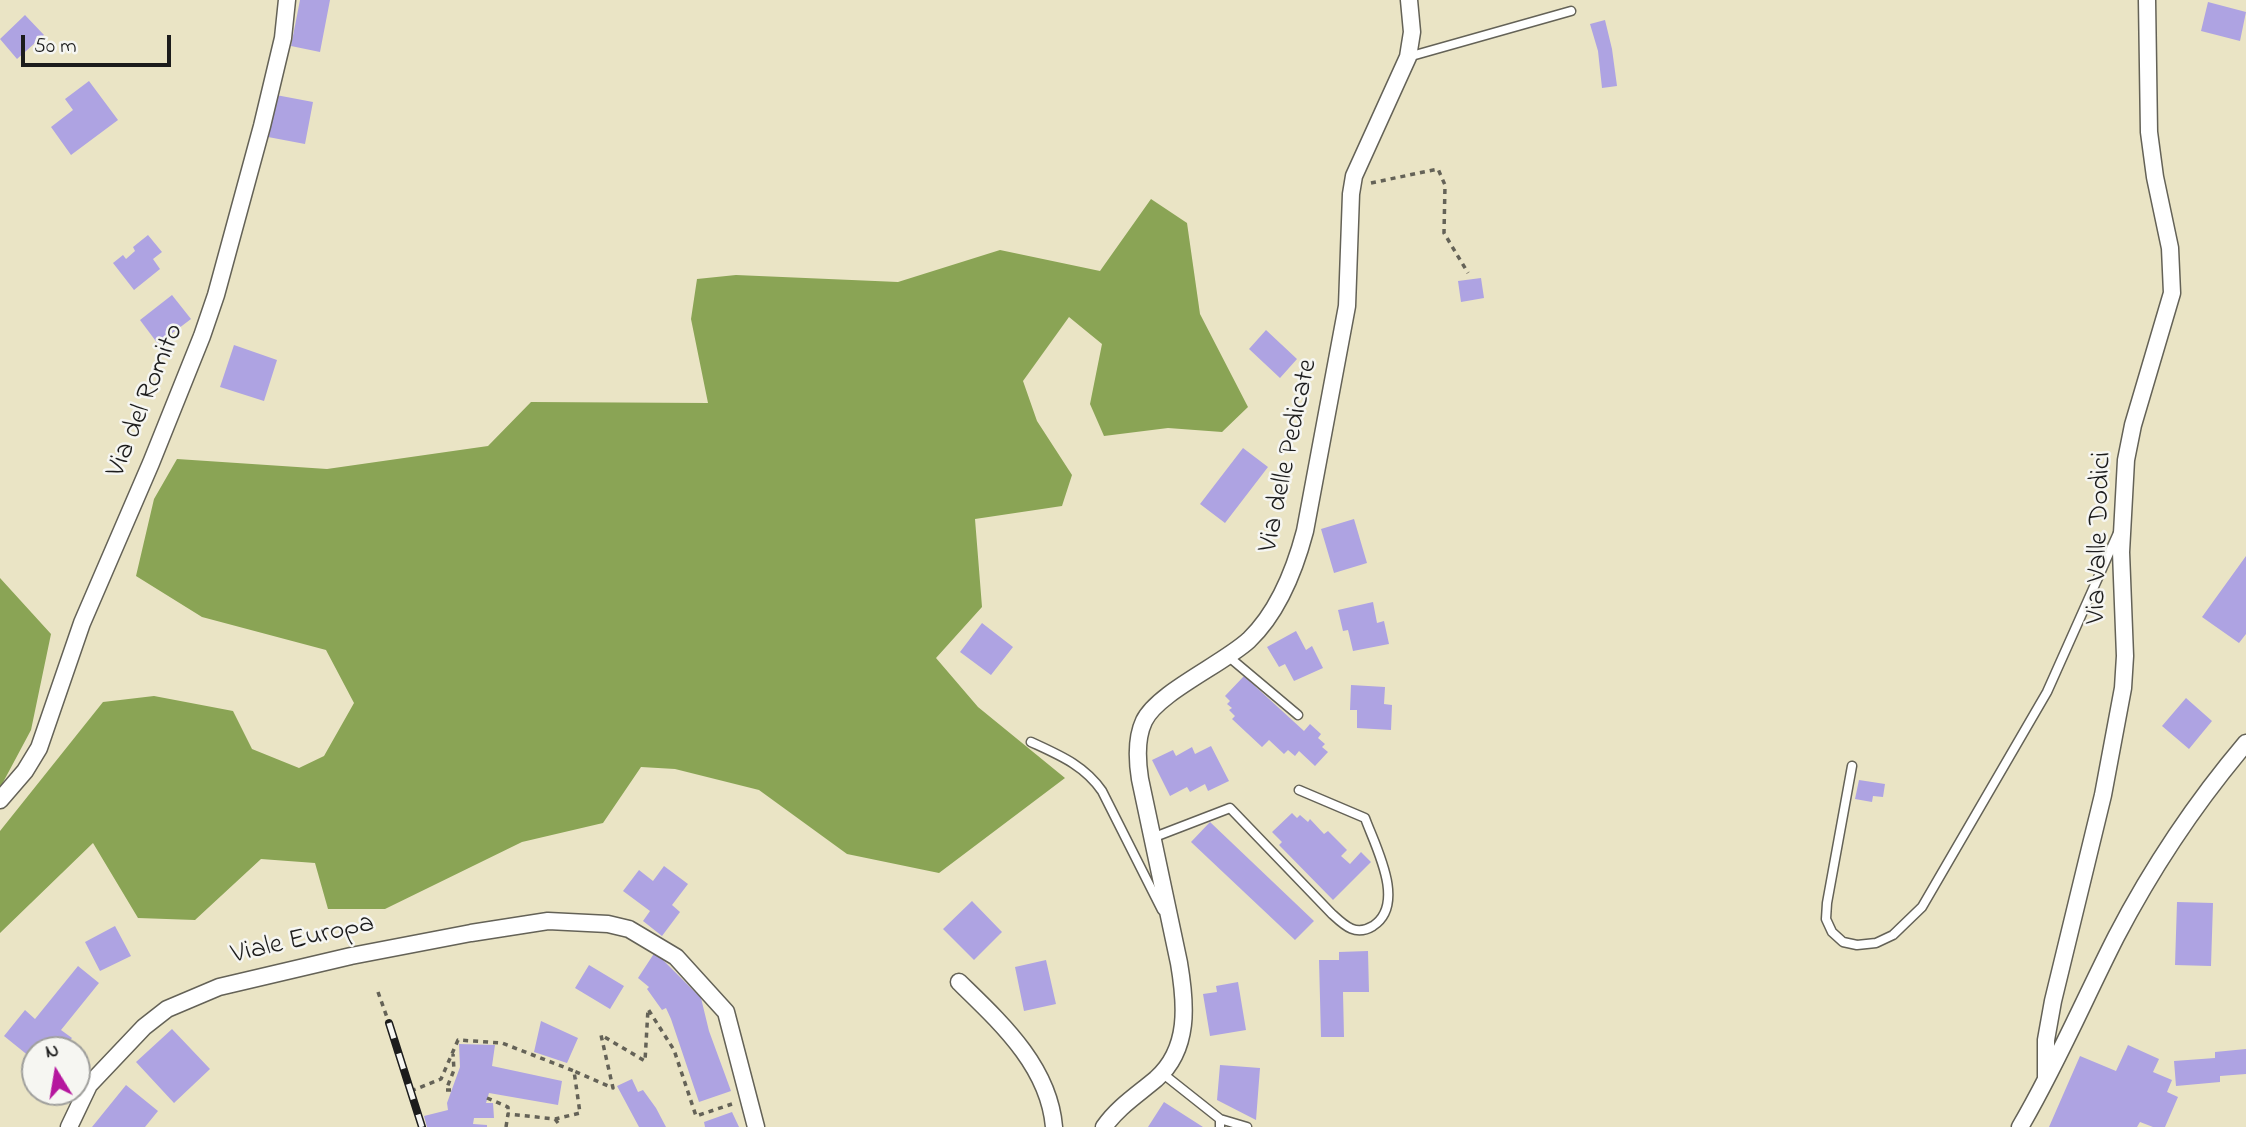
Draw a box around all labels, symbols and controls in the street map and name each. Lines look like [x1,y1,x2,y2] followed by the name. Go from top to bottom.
[24,21,175,65] scale bar
[34,32,77,62] text: 50 m
[101,319,193,483] street label: Via del Romito
[1253,356,1327,556] street label: Via delle Pedicate
[2081,451,2121,625] street label: Via Valle Dodici
[228,908,378,974] street label: Viale Europa
[21,1036,91,1106] north arrow
[43,1037,61,1066] text: N

